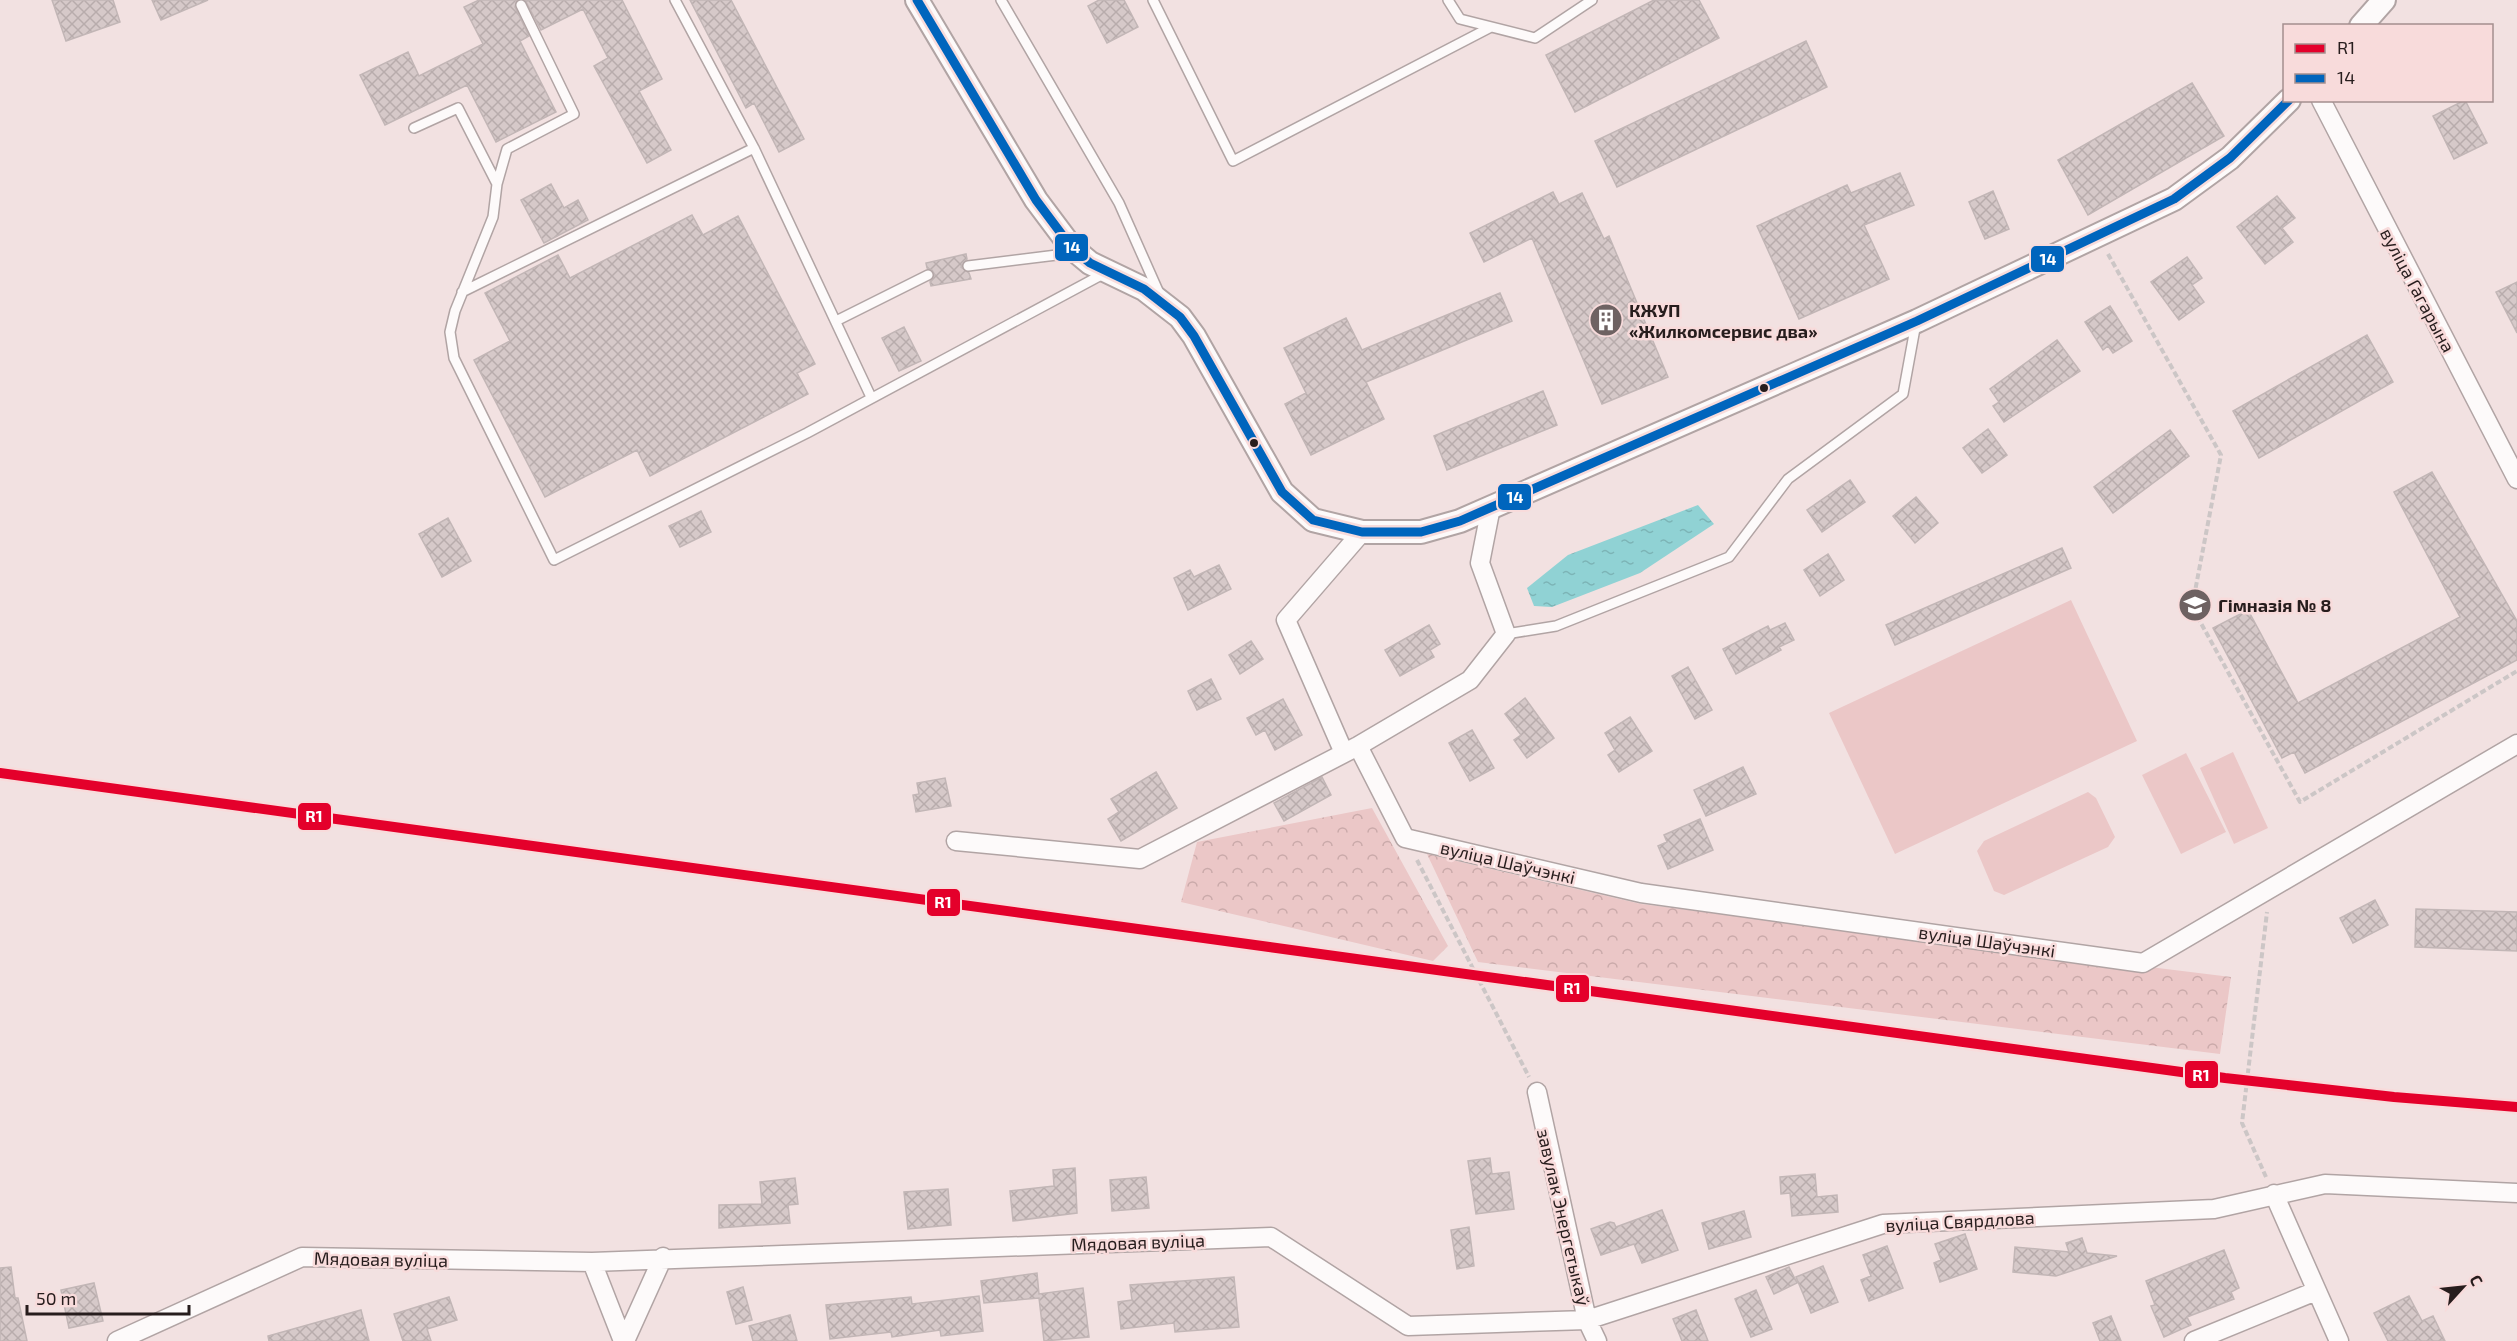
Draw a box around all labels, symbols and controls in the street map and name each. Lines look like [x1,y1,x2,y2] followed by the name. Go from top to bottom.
[2283,24,2493,102] legend
[2337,36,2355,58] text: R1
[2337,66,2355,88] text: 14
[2376,224,2460,356] street label: вуліца Гагарына
[1054,233,1089,262] line badge: 14
[1063,237,1081,256] text: 14
[2030,245,2065,273] line badge: 14
[2039,249,2057,268] text: 14
[1629,299,1817,342] place label: КЖУП «Жилкомсервис два»
[1588,302,1624,338] building icon: КЖУП «Жилкомсервис два»
[1758,382,1770,394] unlabelled marker
[1248,437,1260,449] unlabelled marker
[1497,483,1532,511] line badge: 14
[1506,487,1524,506] text: 14
[2177,587,2213,623] school or university icon: Гімназія № 8
[2218,594,2331,616] place label: Гімназія № 8
[297,802,332,831] line badge: R1
[305,806,323,825] text: R1
[1438,836,1578,888] street label: вуліца Шаўчэнкі
[926,888,961,917] line badge: R1
[934,892,952,911] text: R1
[1917,921,2057,961] street label: вуліца Шаўчэнкі
[1555,974,1590,1003] line badge: R1
[1563,978,1581,997] text: R1
[2184,1060,2219,1089] line badge: R1
[2192,1065,2210,1084] text: R1
[1533,1126,1595,1308] street label: завулак Энергетыкаў
[1885,1206,2035,1236] street label: вуліца Свярдлова
[1071,1229,1205,1255] street label: Мядовая вуліца
[314,1247,448,1271] street label: Мядовая вуліца
[2433,1257,2493,1317] north arrow
[2466,1271,2487,1288] text: С
[27,1278,189,1316] scale bar
[36,1287,76,1309] text: 50 m

